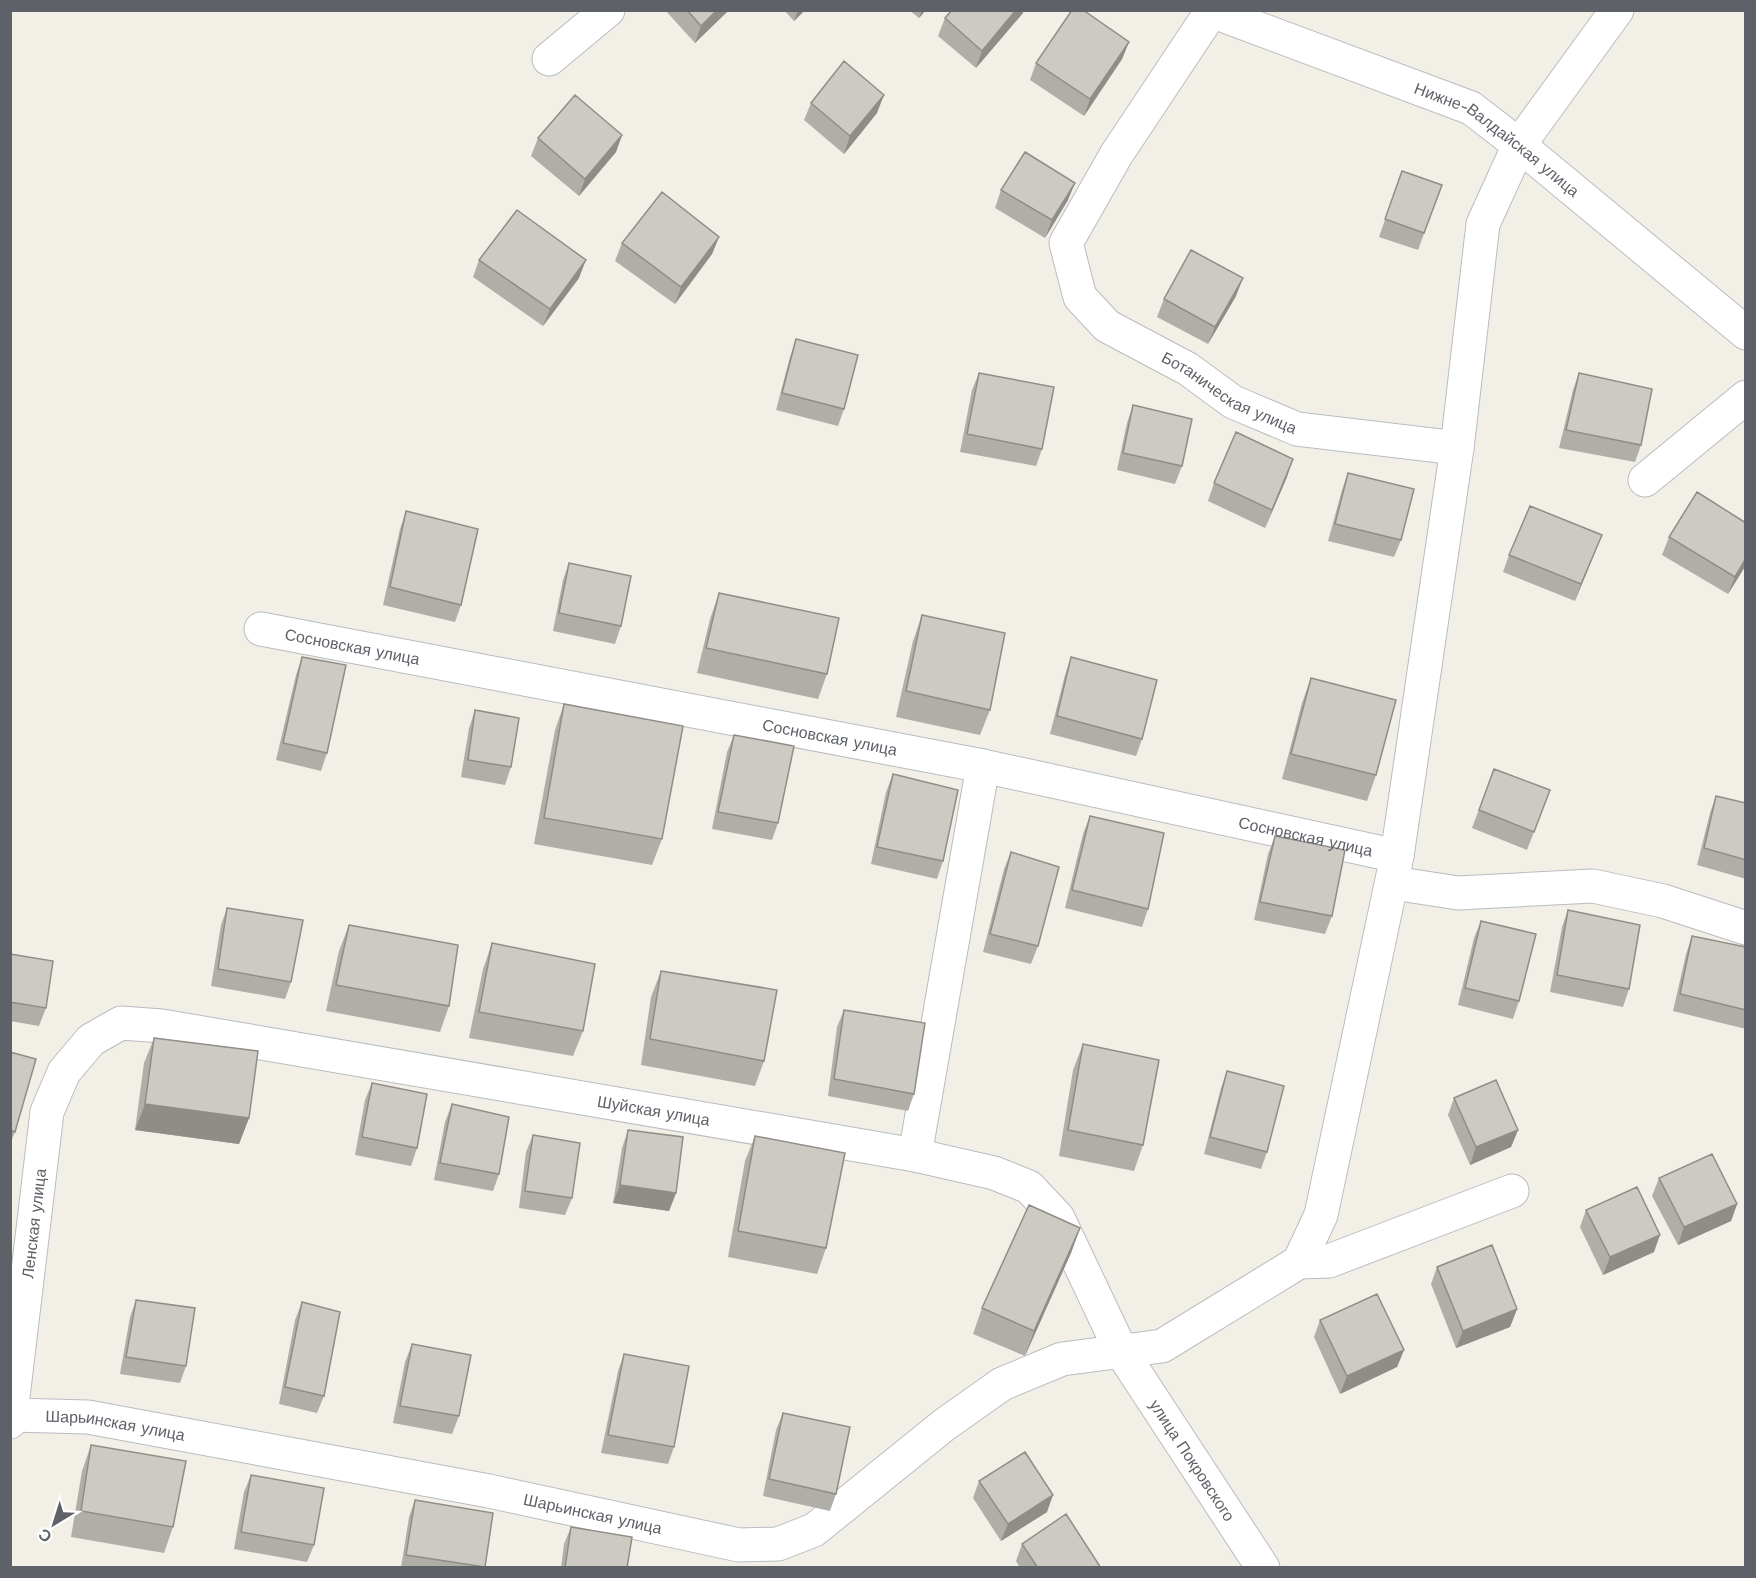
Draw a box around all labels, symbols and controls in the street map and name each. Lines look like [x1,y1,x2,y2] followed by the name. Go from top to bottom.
[1412,78,1583,201] street label: Нижне-Валдайская улица
[1159,347,1300,437] street label: Ботаническая улица
[283,624,422,668] street label: Сосновская улица
[761,715,899,759] street label: Сосновская улица
[1237,812,1375,860] street label: Сосновская улица
[596,1091,712,1129] street label: Шуйская улица
[18,1167,50,1279] street label: Ленская улица
[1146,1396,1239,1525] street label: улица Покровского
[45,1406,187,1444] street label: Шарьинская улица
[522,1489,664,1538] street label: Шарьинская улица
[24,1494,84,1554] north arrow
[34,1524,55,1546] text: С

